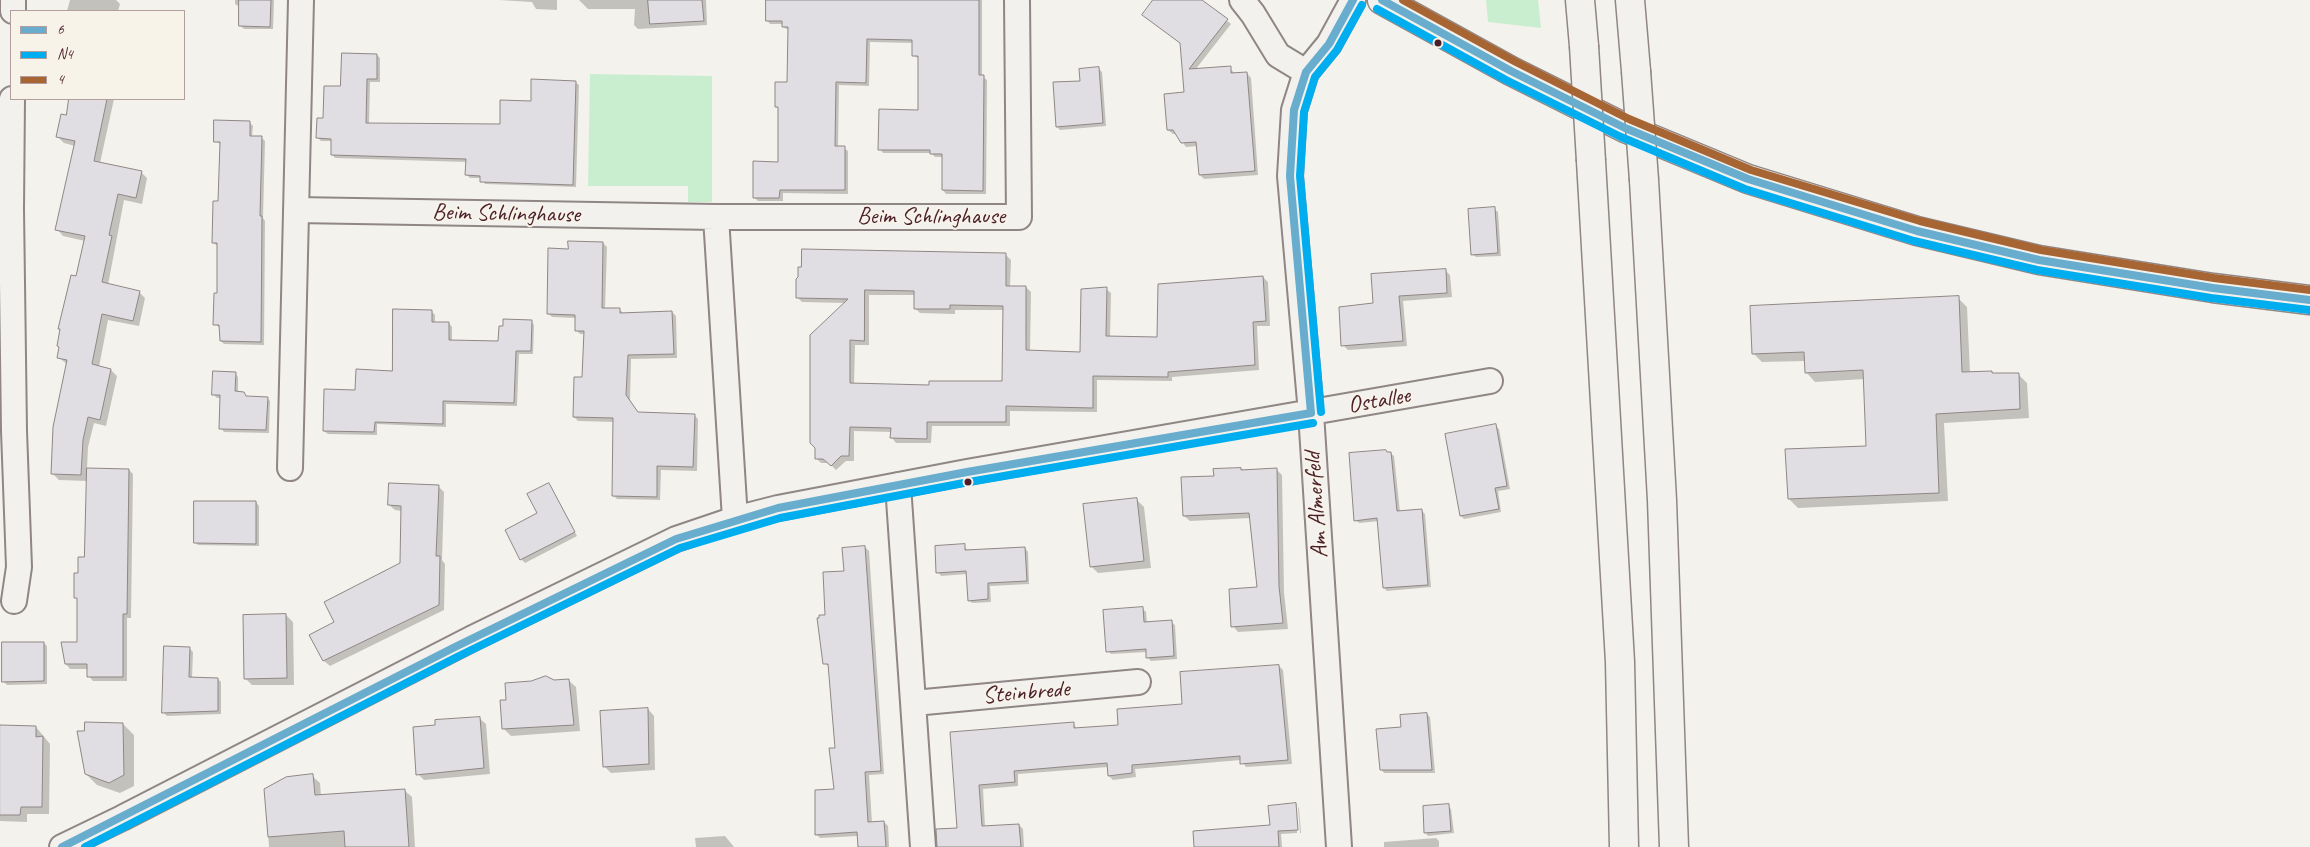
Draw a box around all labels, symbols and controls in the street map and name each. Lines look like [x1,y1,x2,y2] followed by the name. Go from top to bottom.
[10,10,185,100] legend
[57,20,64,39] text: 6
[1433,38,1443,48] unlabelled marker
[57,45,73,64] text: N4
[57,70,64,89] text: 4
[432,198,580,230] street label: Beim Schlinghause
[857,203,1005,231] street label: Beim Schlinghause
[1346,381,1412,421] street label: Ostallee
[1299,451,1335,559] street label: Am Almerfeld
[963,477,973,487] unlabelled marker
[981,675,1071,711] street label: Steinbrede

